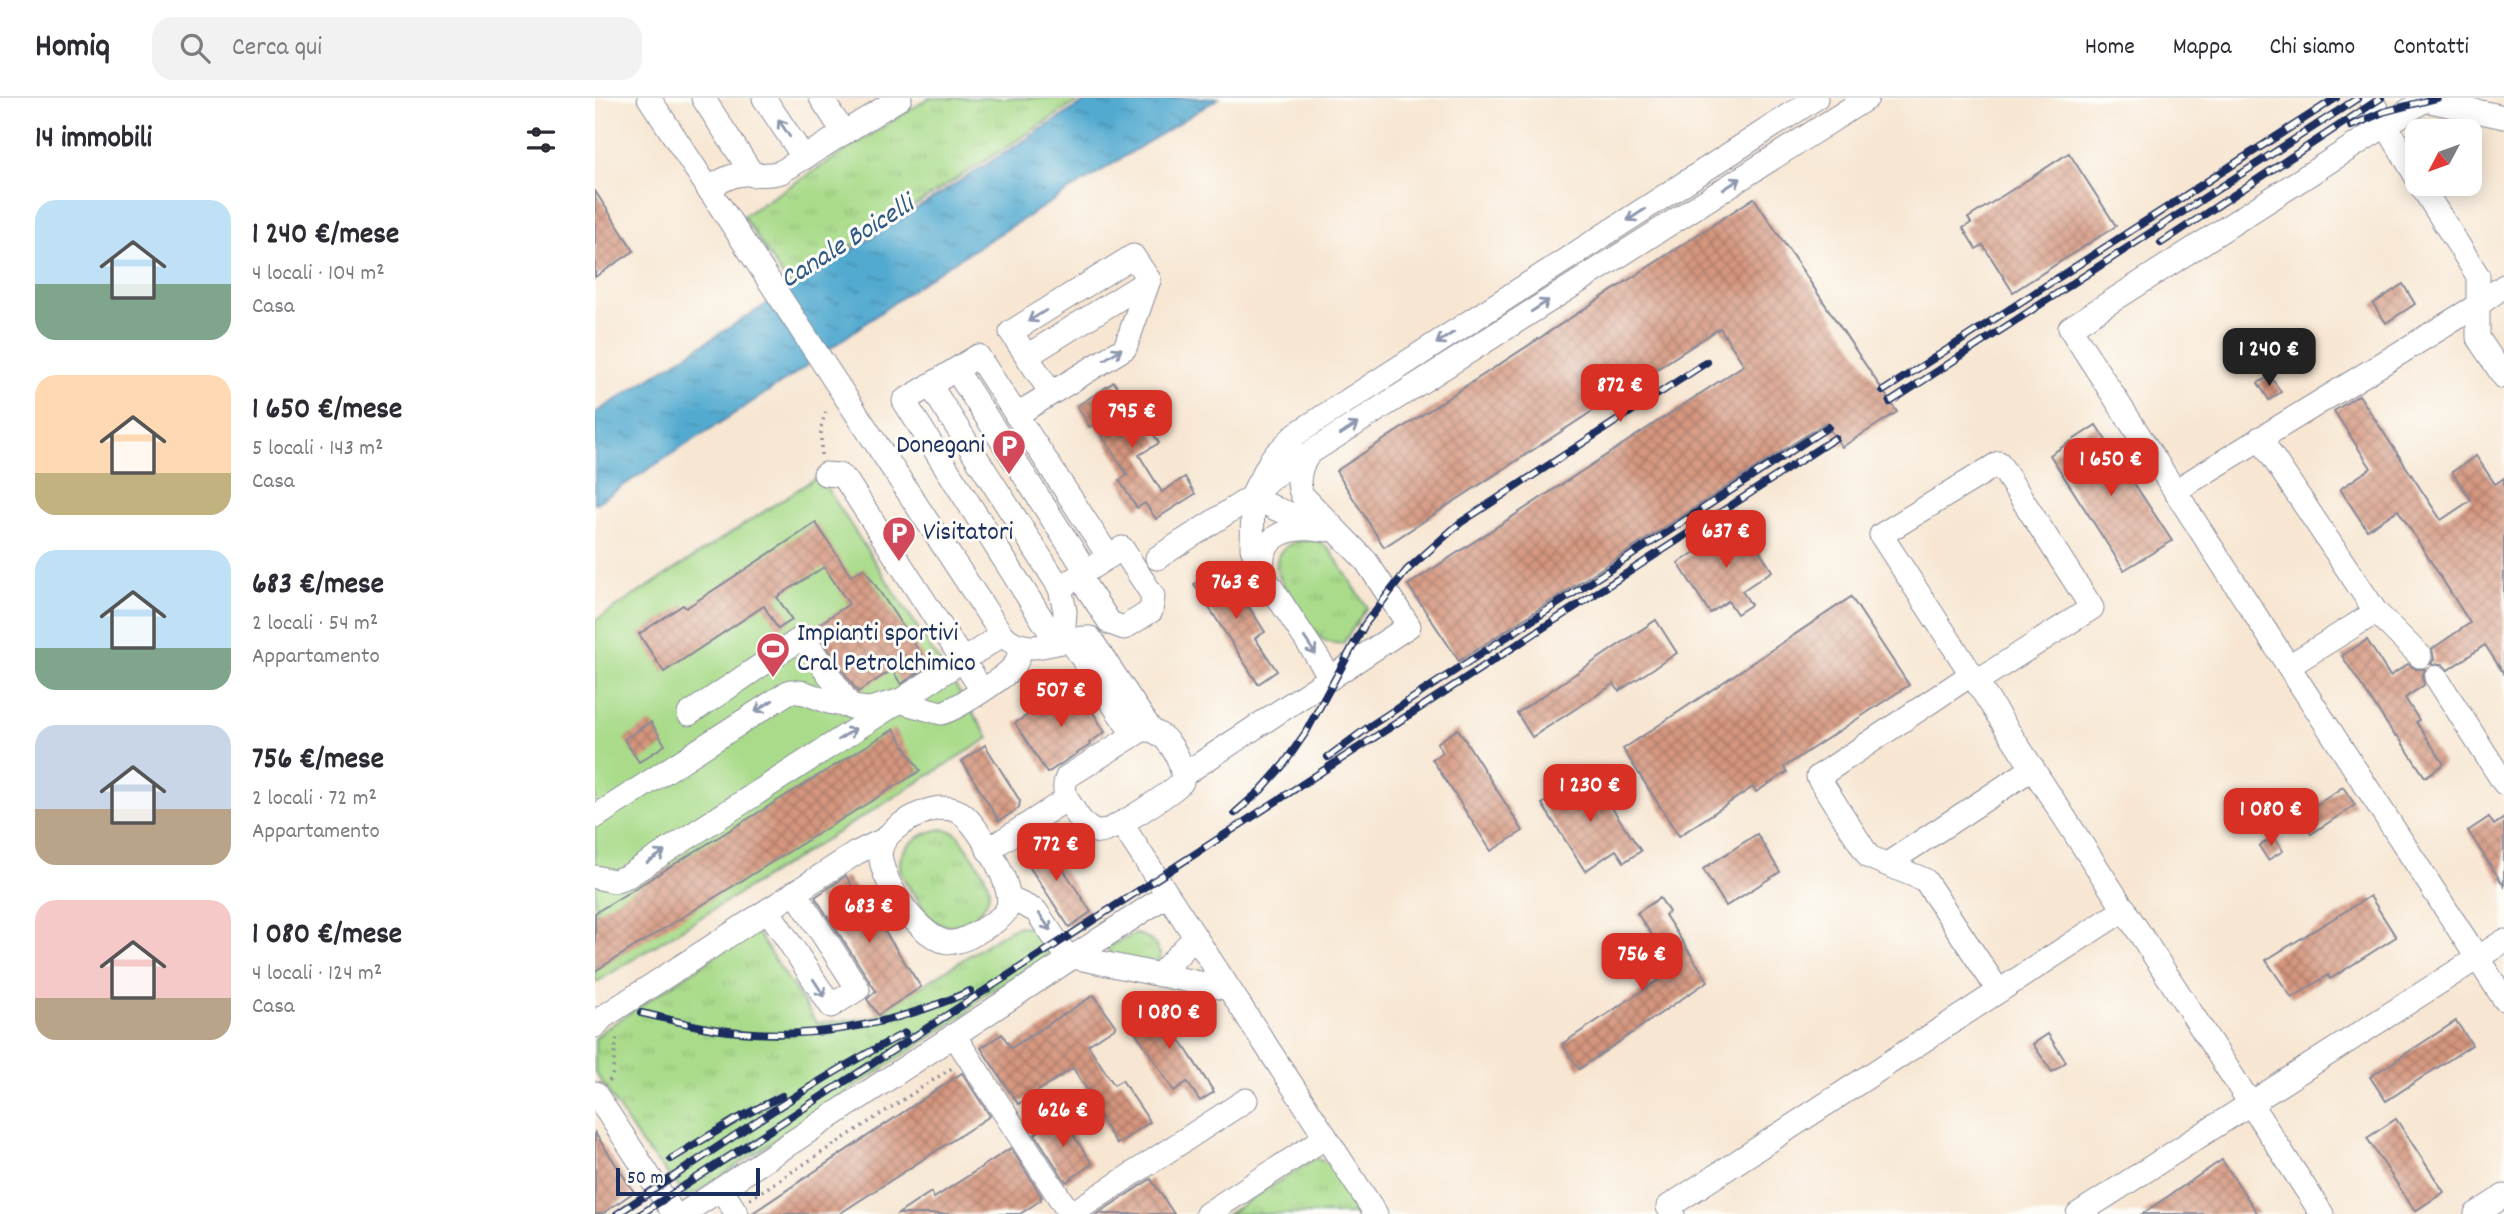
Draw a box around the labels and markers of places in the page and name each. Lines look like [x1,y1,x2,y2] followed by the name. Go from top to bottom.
[2204,328,2334,388] pin: 1 240 €
[1571,364,1669,424] pin: 872 €
[1083,390,1181,450] pin: 795 €
[990,427,1028,476] parking icon: Donegani
[896,428,985,465] place label: Donegani
[2046,438,2176,498] pin: 1 650 €
[1677,510,1775,570] pin: 637 €
[880,514,918,563] parking icon: Visitatori
[923,515,1014,552] place label: Visitatori
[1187,561,1285,621] pin: 763 €
[797,616,976,683] place label: Impianti sportivi Cral Petrolchimico
[754,630,792,679] sports icon: Impianti sportivi Cral Petrolchimico
[1012,670,1110,729] pin: 507 €
[1525,764,1655,824] pin: 1 230 €
[2206,788,2336,848] pin: 1 080 €
[1007,824,1105,883] pin: 772 €
[820,886,918,945] pin: 683 €
[1593,934,1691,993] pin: 756 €
[1104,992,1234,1051] pin: 1 080 €
[1014,1090,1112,1149] pin: 626 €

